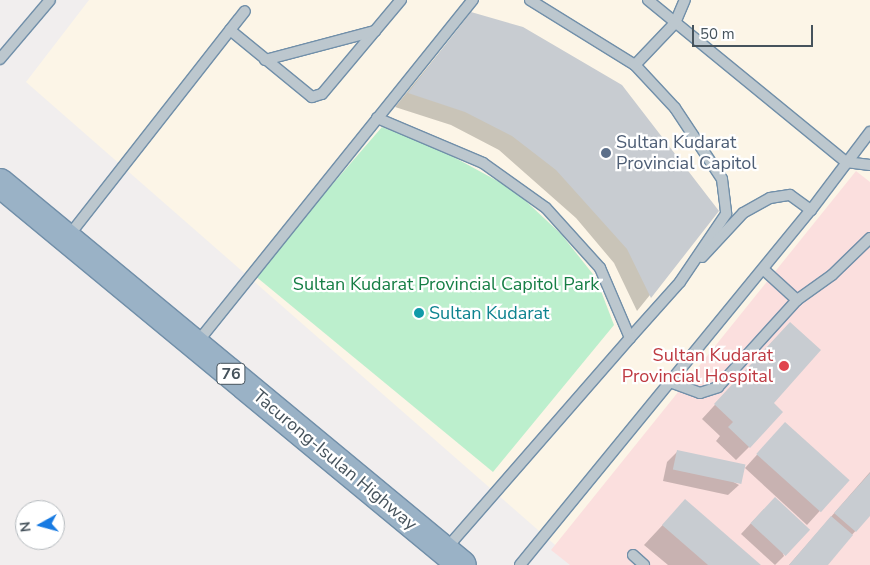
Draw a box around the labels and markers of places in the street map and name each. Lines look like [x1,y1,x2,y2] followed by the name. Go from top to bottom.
[616,132,757,174] place label: Sultan Kudarat Provincial Capitol
[600,147,612,159] marker: Sultan Kudarat Provincial Capitol
[429,302,549,324] place label: Sultan Kudarat
[413,307,425,319] marker: Sultan Kudarat
[622,345,773,388] place label: Sultan Kudarat Provincial Hospital
[777,359,791,373] marker: Sultan Kudarat Provincial Hospital

